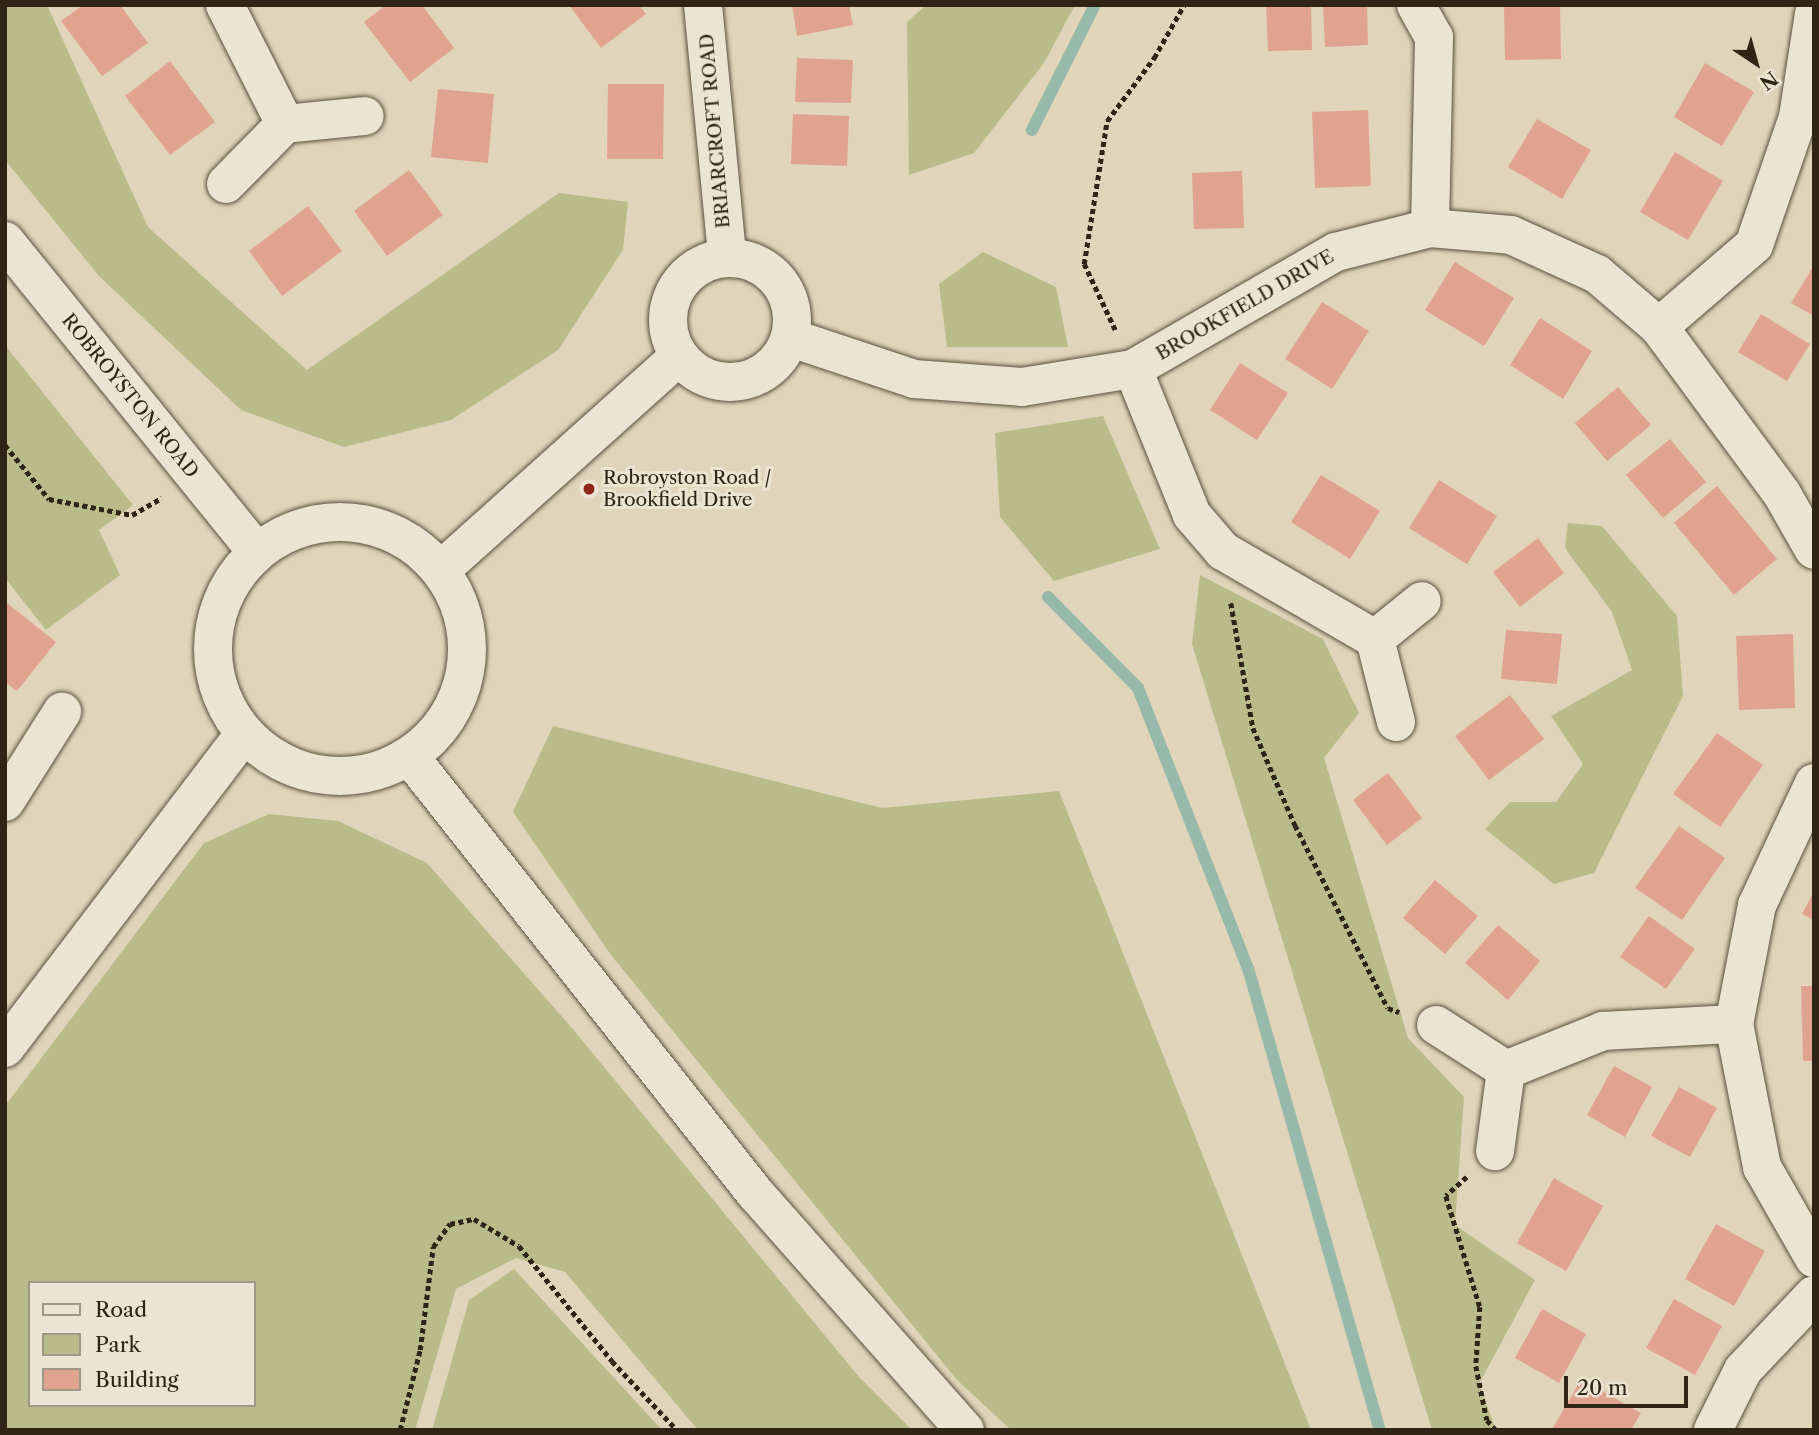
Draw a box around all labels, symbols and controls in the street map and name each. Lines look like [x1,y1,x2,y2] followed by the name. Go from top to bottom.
[1721,28,1791,98] north arrow
[695,32,735,230] street label: BRIARCROFT ROAD
[1755,66,1782,95] text: N
[1152,245,1338,365] street label: BROOKFIELD DRIVE
[57,309,203,483] street label: ROBROYSTON ROAD
[603,467,771,511] place label: Robroyston Road / Brookfield Drive
[581,481,597,497] marker: Robroyston Road / Brookfield Drive
[28,1281,256,1407] legend
[95,1297,147,1322] text: Road
[95,1332,141,1357] text: Park
[1567,1362,1691,1406] scale bar
[95,1367,179,1392] text: Building
[1577,1375,1628,1400] text: 20 m

